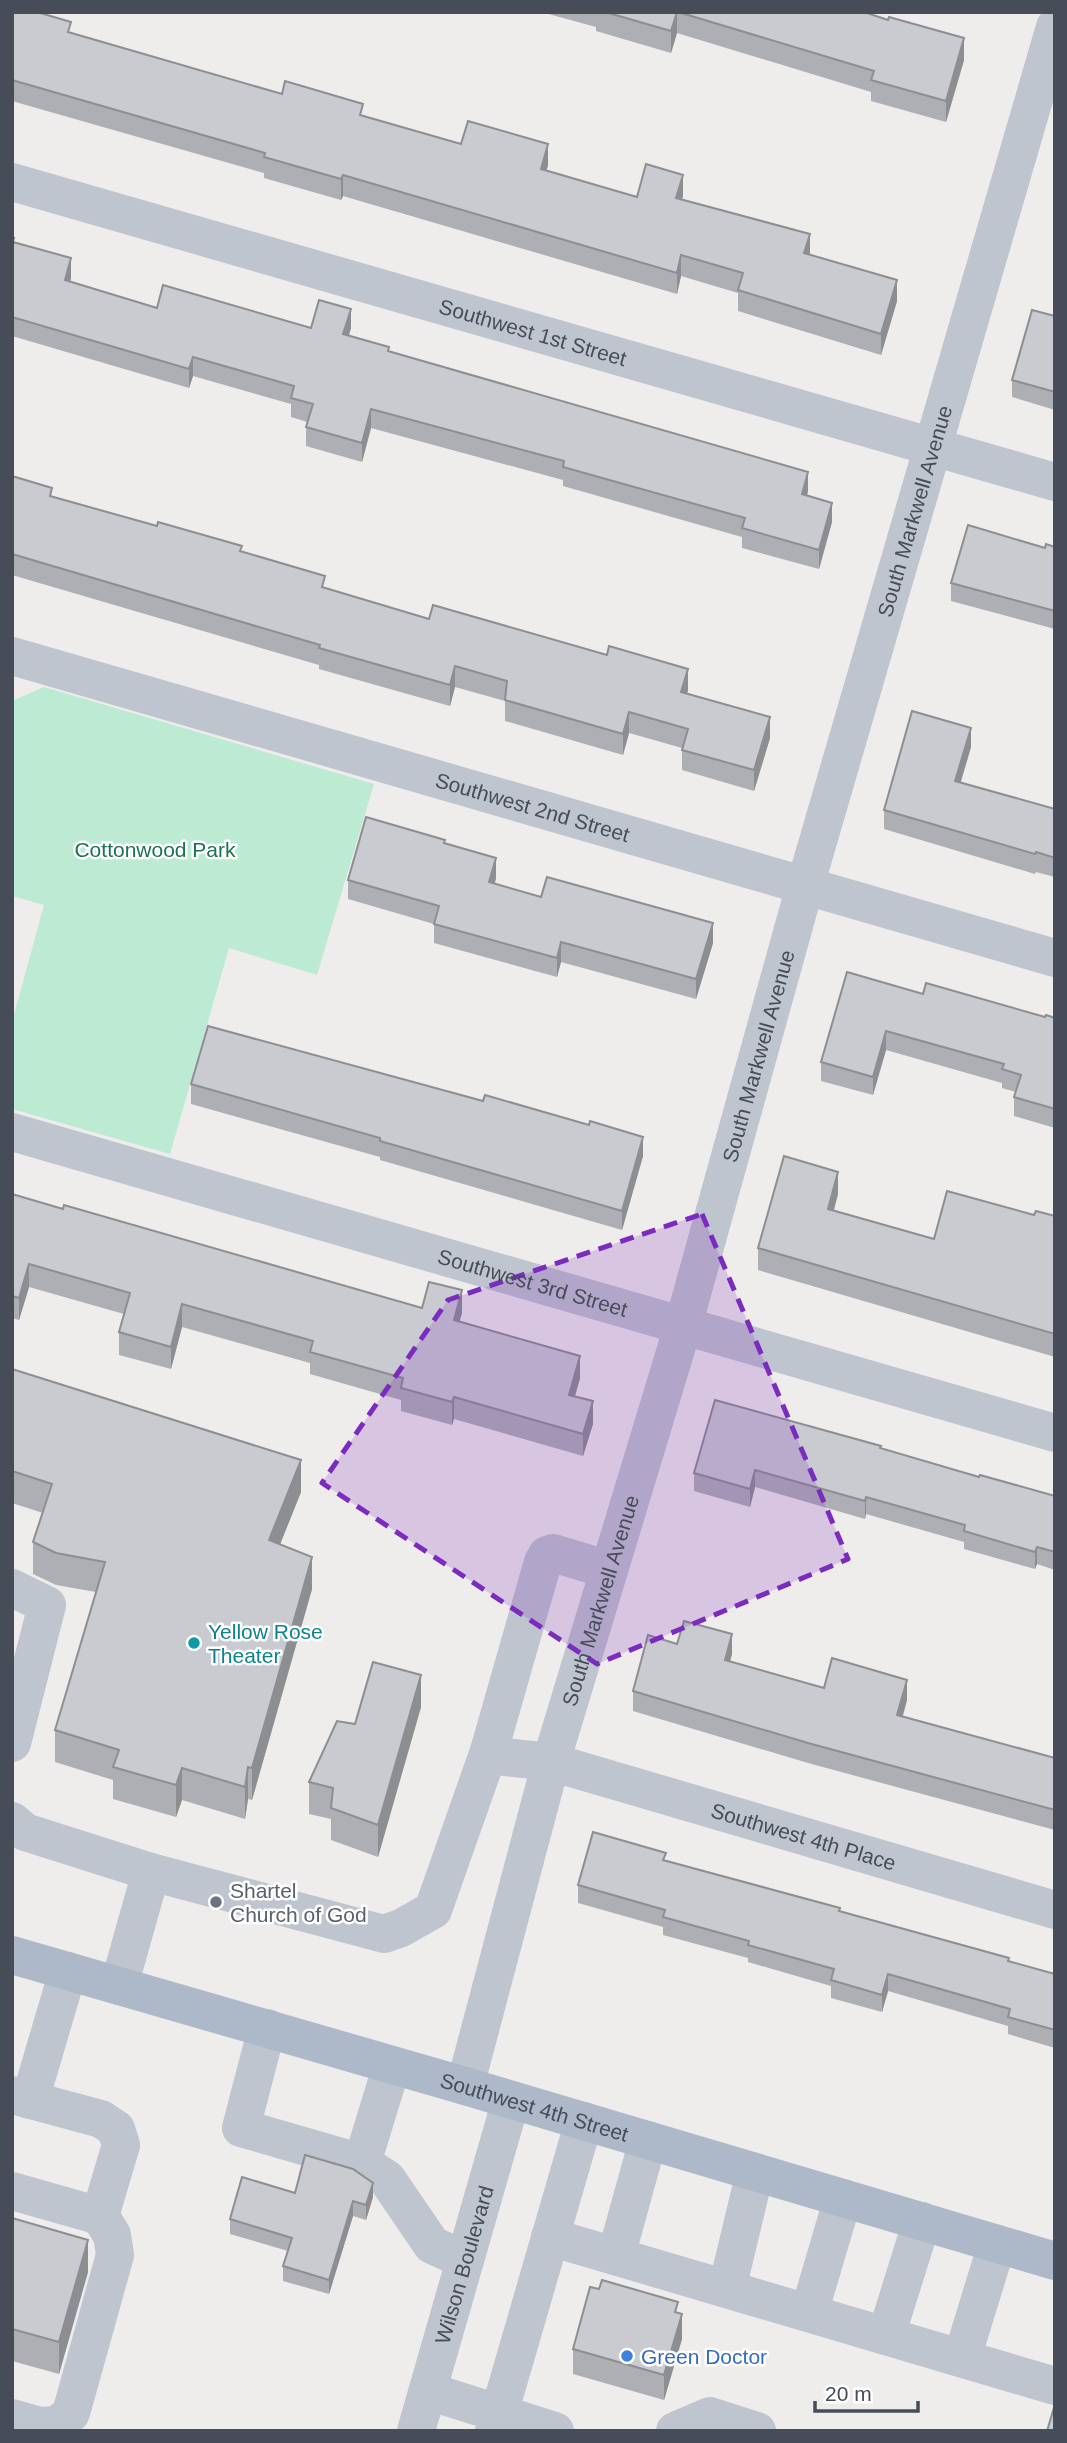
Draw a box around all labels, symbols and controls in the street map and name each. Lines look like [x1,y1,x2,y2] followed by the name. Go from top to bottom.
[437,294,629,370] street label: Southwest 1st Street
[872,402,956,619] street label: South Markwell Avenue
[433,768,632,846] street label: Southwest 2nd Street
[74,838,236,861] park label: Cottonwood Park
[718,947,798,1165] street label: South Markwell Avenue
[435,1244,630,1321] street label: Southwest 3rd Street
[557,1492,643,1709] street label: South Markwell Avenue
[208,1620,323,1667] place label: Yellow Rose Theater
[186,1635,202,1651] marker: Yellow Rose Theater
[708,1798,899,1874] street label: Southwest 4th Place
[230,1879,367,1926] place label: Shartel Church of God
[208,1894,224,1910] marker: Shartel Church of God
[438,2068,631,2145] street label: Southwest 4th Street
[430,2183,497,2346] street label: Wilson Boulevard
[641,2345,767,2368] place label: Green Doctor
[619,2348,635,2364] marker: Green Doctor
[815,2370,918,2414] scale bar
[825,2382,872,2405] text: 20 m

